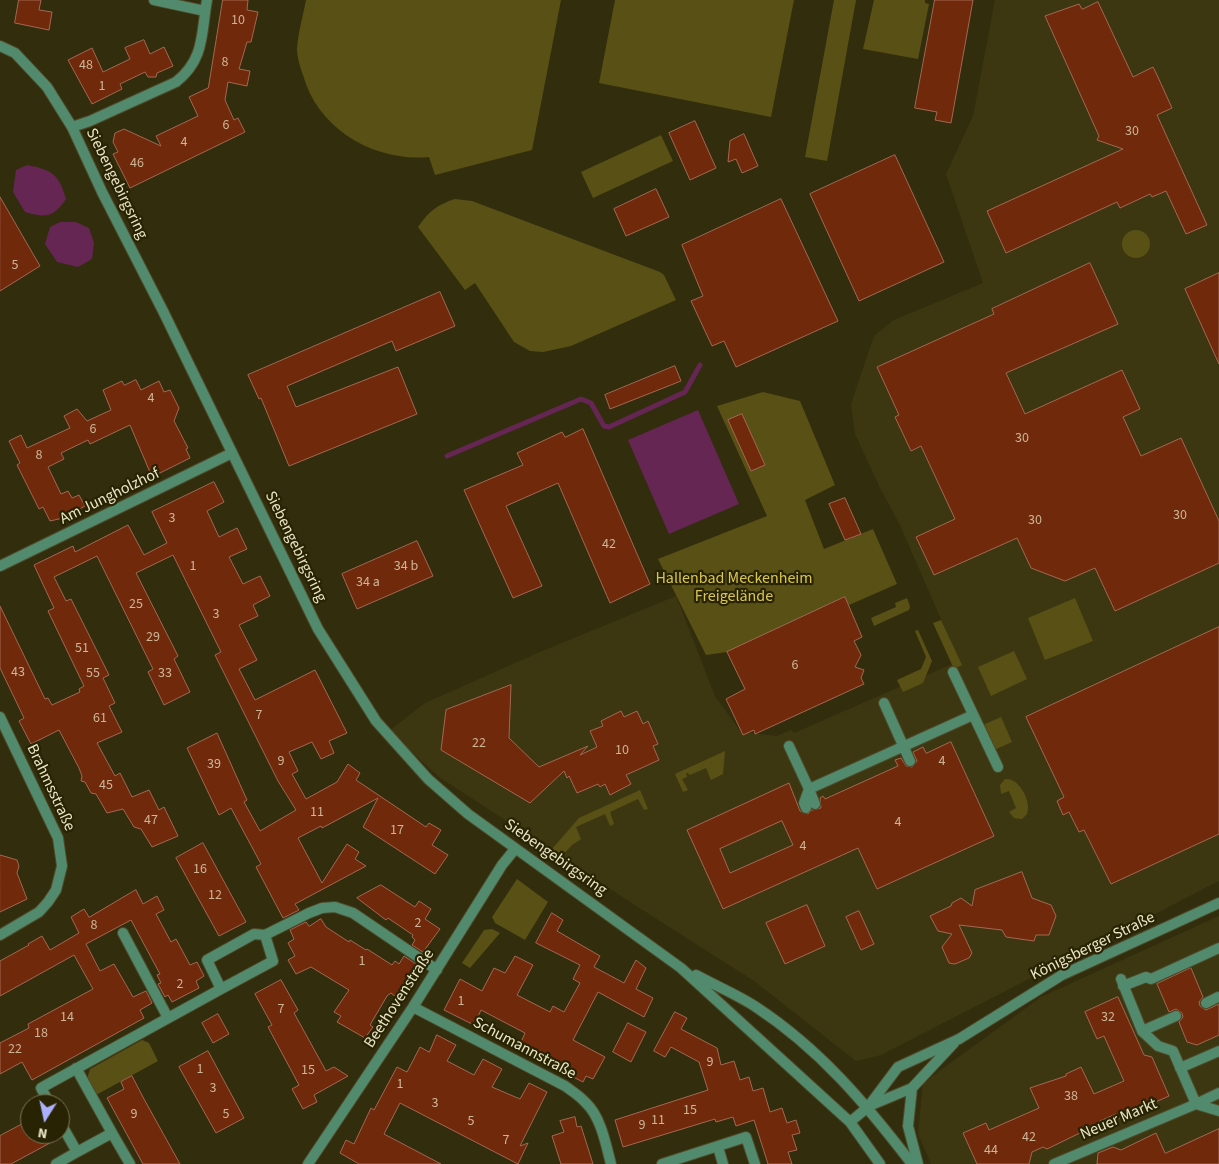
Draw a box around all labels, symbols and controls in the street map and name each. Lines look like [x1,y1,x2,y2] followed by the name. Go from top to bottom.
[231,13,245,29] house number: 10
[222,55,228,71] house number: 8
[79,58,93,74] house number: 48
[99,79,105,95] house number: 1
[223,118,229,134] house number: 6
[1125,124,1139,140] house number: 30
[81,125,151,243] street label: Siebengebirgsring
[181,135,187,151] house number: 4
[130,156,144,172] house number: 46
[12,258,18,274] house number: 5
[148,391,154,407] house number: 4
[90,422,96,438] house number: 6
[1015,431,1029,447] house number: 30
[36,448,42,464] house number: 8
[57,465,163,529] street label: Am Jungholzhof
[260,488,330,606] street label: Siebengebirgsring
[1173,508,1187,524] house number: 30
[169,511,175,527] house number: 3
[1028,513,1042,529] house number: 30
[602,537,616,553] house number: 42
[190,559,196,575] house number: 1
[394,559,418,575] house number: 34 b
[655,569,813,607] park label: Hallenbad Meckenheim Freigelände
[356,575,380,591] house number: 34 a
[129,597,143,613] house number: 25
[213,607,219,623] house number: 3
[146,630,160,646] house number: 29
[75,641,89,657] house number: 51
[792,658,798,674] house number: 6
[11,665,25,681] house number: 43
[86,666,100,682] house number: 55
[158,666,172,682] house number: 33
[256,708,262,724] house number: 7
[93,711,107,727] house number: 61
[472,736,486,752] house number: 22
[22,742,78,834] street label: Brahmsstraße
[615,743,629,759] house number: 10
[278,754,284,770] house number: 9
[939,754,945,770] house number: 4
[207,757,221,773] house number: 39
[99,778,113,794] house number: 45
[310,805,324,821] house number: 11
[144,813,158,829] house number: 47
[500,815,610,901] street label: Siebengebirgsring
[895,815,901,831] house number: 4
[390,823,404,839] house number: 17
[800,839,806,855] house number: 4
[193,862,207,878] house number: 16
[208,888,222,904] house number: 12
[1028,909,1158,985] street label: Königsberger Straße
[415,916,421,932] house number: 2
[91,918,97,934] house number: 8
[361,946,439,1052] street label: Beethovenstraße
[359,954,365,970] house number: 1
[177,977,183,993] house number: 2
[458,994,464,1010] house number: 1
[278,1002,284,1018] house number: 7
[60,1010,74,1026] house number: 14
[1101,1010,1115,1026] house number: 32
[469,1014,579,1084] street label: Schumannstraße
[34,1026,48,1042] house number: 18
[8,1042,22,1058] house number: 22
[707,1055,713,1071] house number: 9
[197,1062,203,1078] house number: 1
[301,1063,315,1079] house number: 15
[397,1077,403,1093] house number: 1
[210,1081,216,1097] house number: 3
[1064,1089,1078,1105] house number: 38
[20,1094,70,1144] north arrow
[1078,1095,1160,1145] street label: Neuer Markt
[432,1096,438,1112] house number: 3
[683,1103,697,1119] house number: 15
[131,1107,137,1123] house number: 9
[223,1107,229,1123] house number: 5
[651,1113,665,1129] house number: 11
[468,1114,474,1130] house number: 5
[639,1118,645,1134] house number: 9
[36,1122,49,1143] text: N
[1022,1130,1036,1146] house number: 42
[503,1133,509,1149] house number: 7
[984,1143,998,1159] house number: 44

